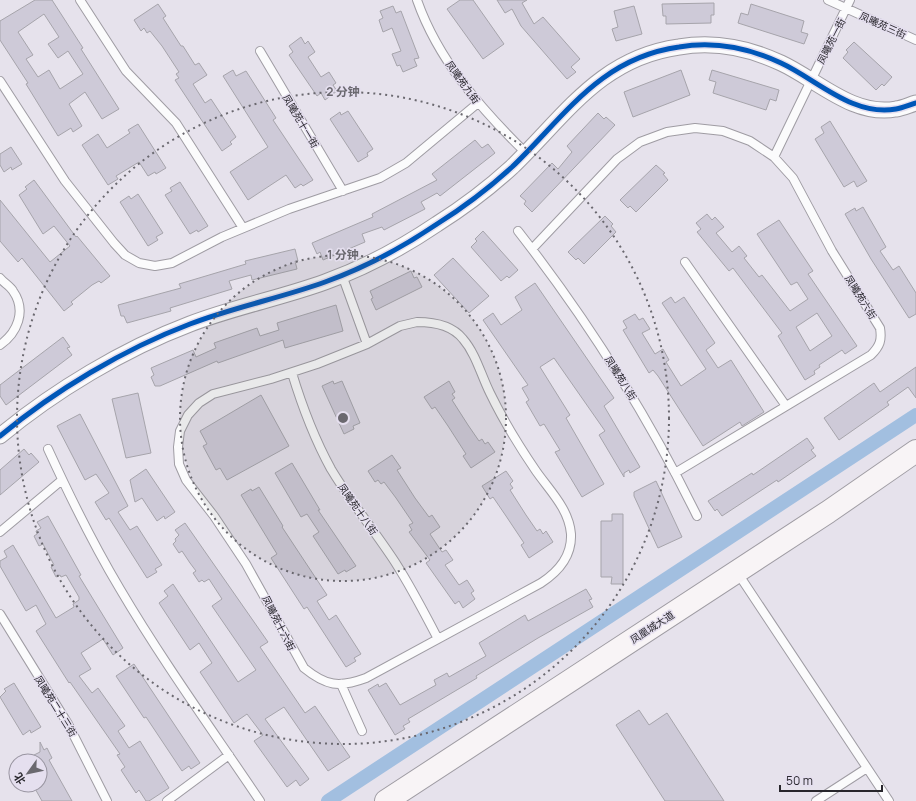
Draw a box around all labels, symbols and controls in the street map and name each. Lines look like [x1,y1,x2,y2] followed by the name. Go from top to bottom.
[857,8,909,42] street label: 凤曦苑三街
[813,16,849,66] street label: 凤曦苑一街
[443,58,483,106] street label: 凤曦苑九街
[326,83,360,100] text: 2 分钟
[280,92,322,150] street label: 凤曦苑十一街
[327,246,359,263] text: 1 分钟
[842,272,880,322] street label: 凤曦苑六街
[602,353,640,403] street label: 凤曦苑八街
[336,411,350,425] centre of rings
[335,480,381,538] street label: 凤曦苑十八街
[259,593,299,653] street label: 凤曦苑十六街
[627,608,677,646] street label: 凤凰城大道
[32,673,80,739] street label: 凤曦苑二十三街
[8,753,48,793] north arrow
[780,767,882,793] scale bar
[10,770,28,787] text: 北
[786,772,813,789] text: 50 m

